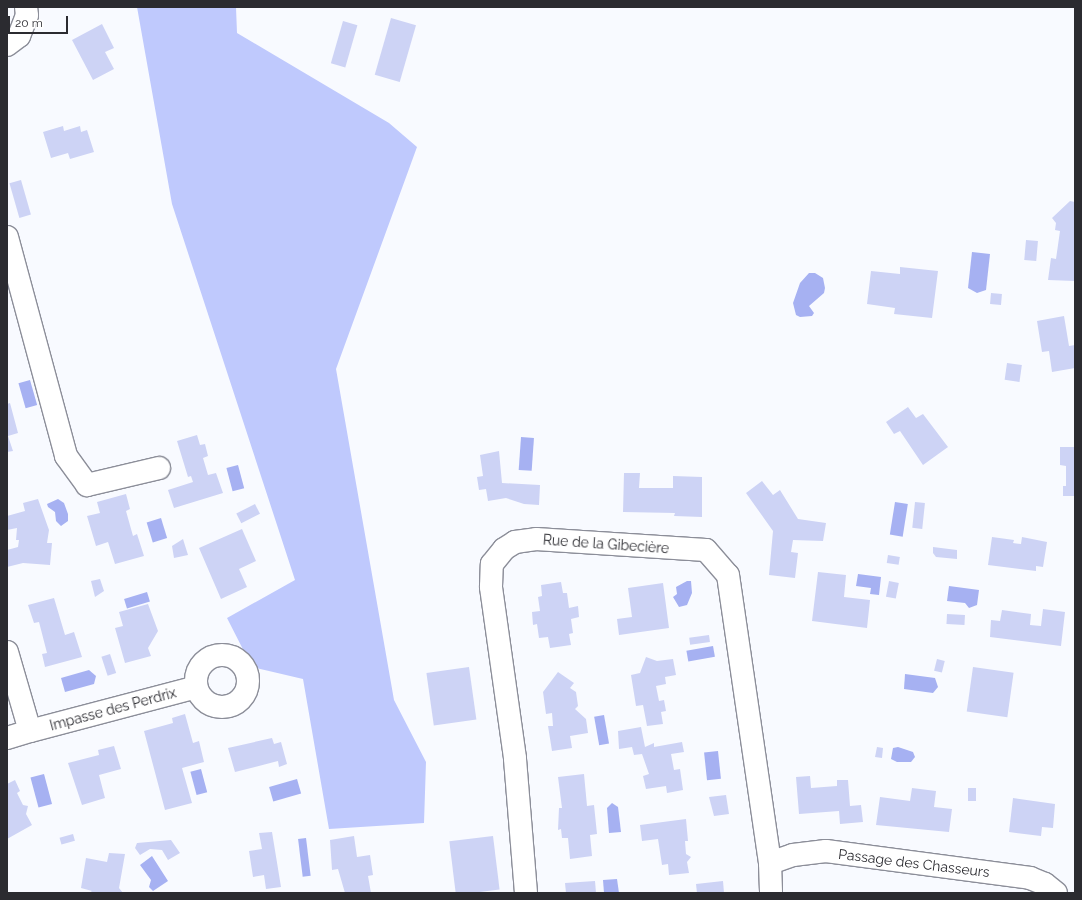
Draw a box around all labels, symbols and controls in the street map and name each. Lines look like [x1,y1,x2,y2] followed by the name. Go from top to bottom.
[10,8,70,34] scale bar
[15,16,43,30] text: 20 m
[542,531,670,557] street label: Rue de la Gibecière
[48,684,178,734] street label: Impasse des Perdrix
[837,845,991,881] street label: Passage des Chasseurs

